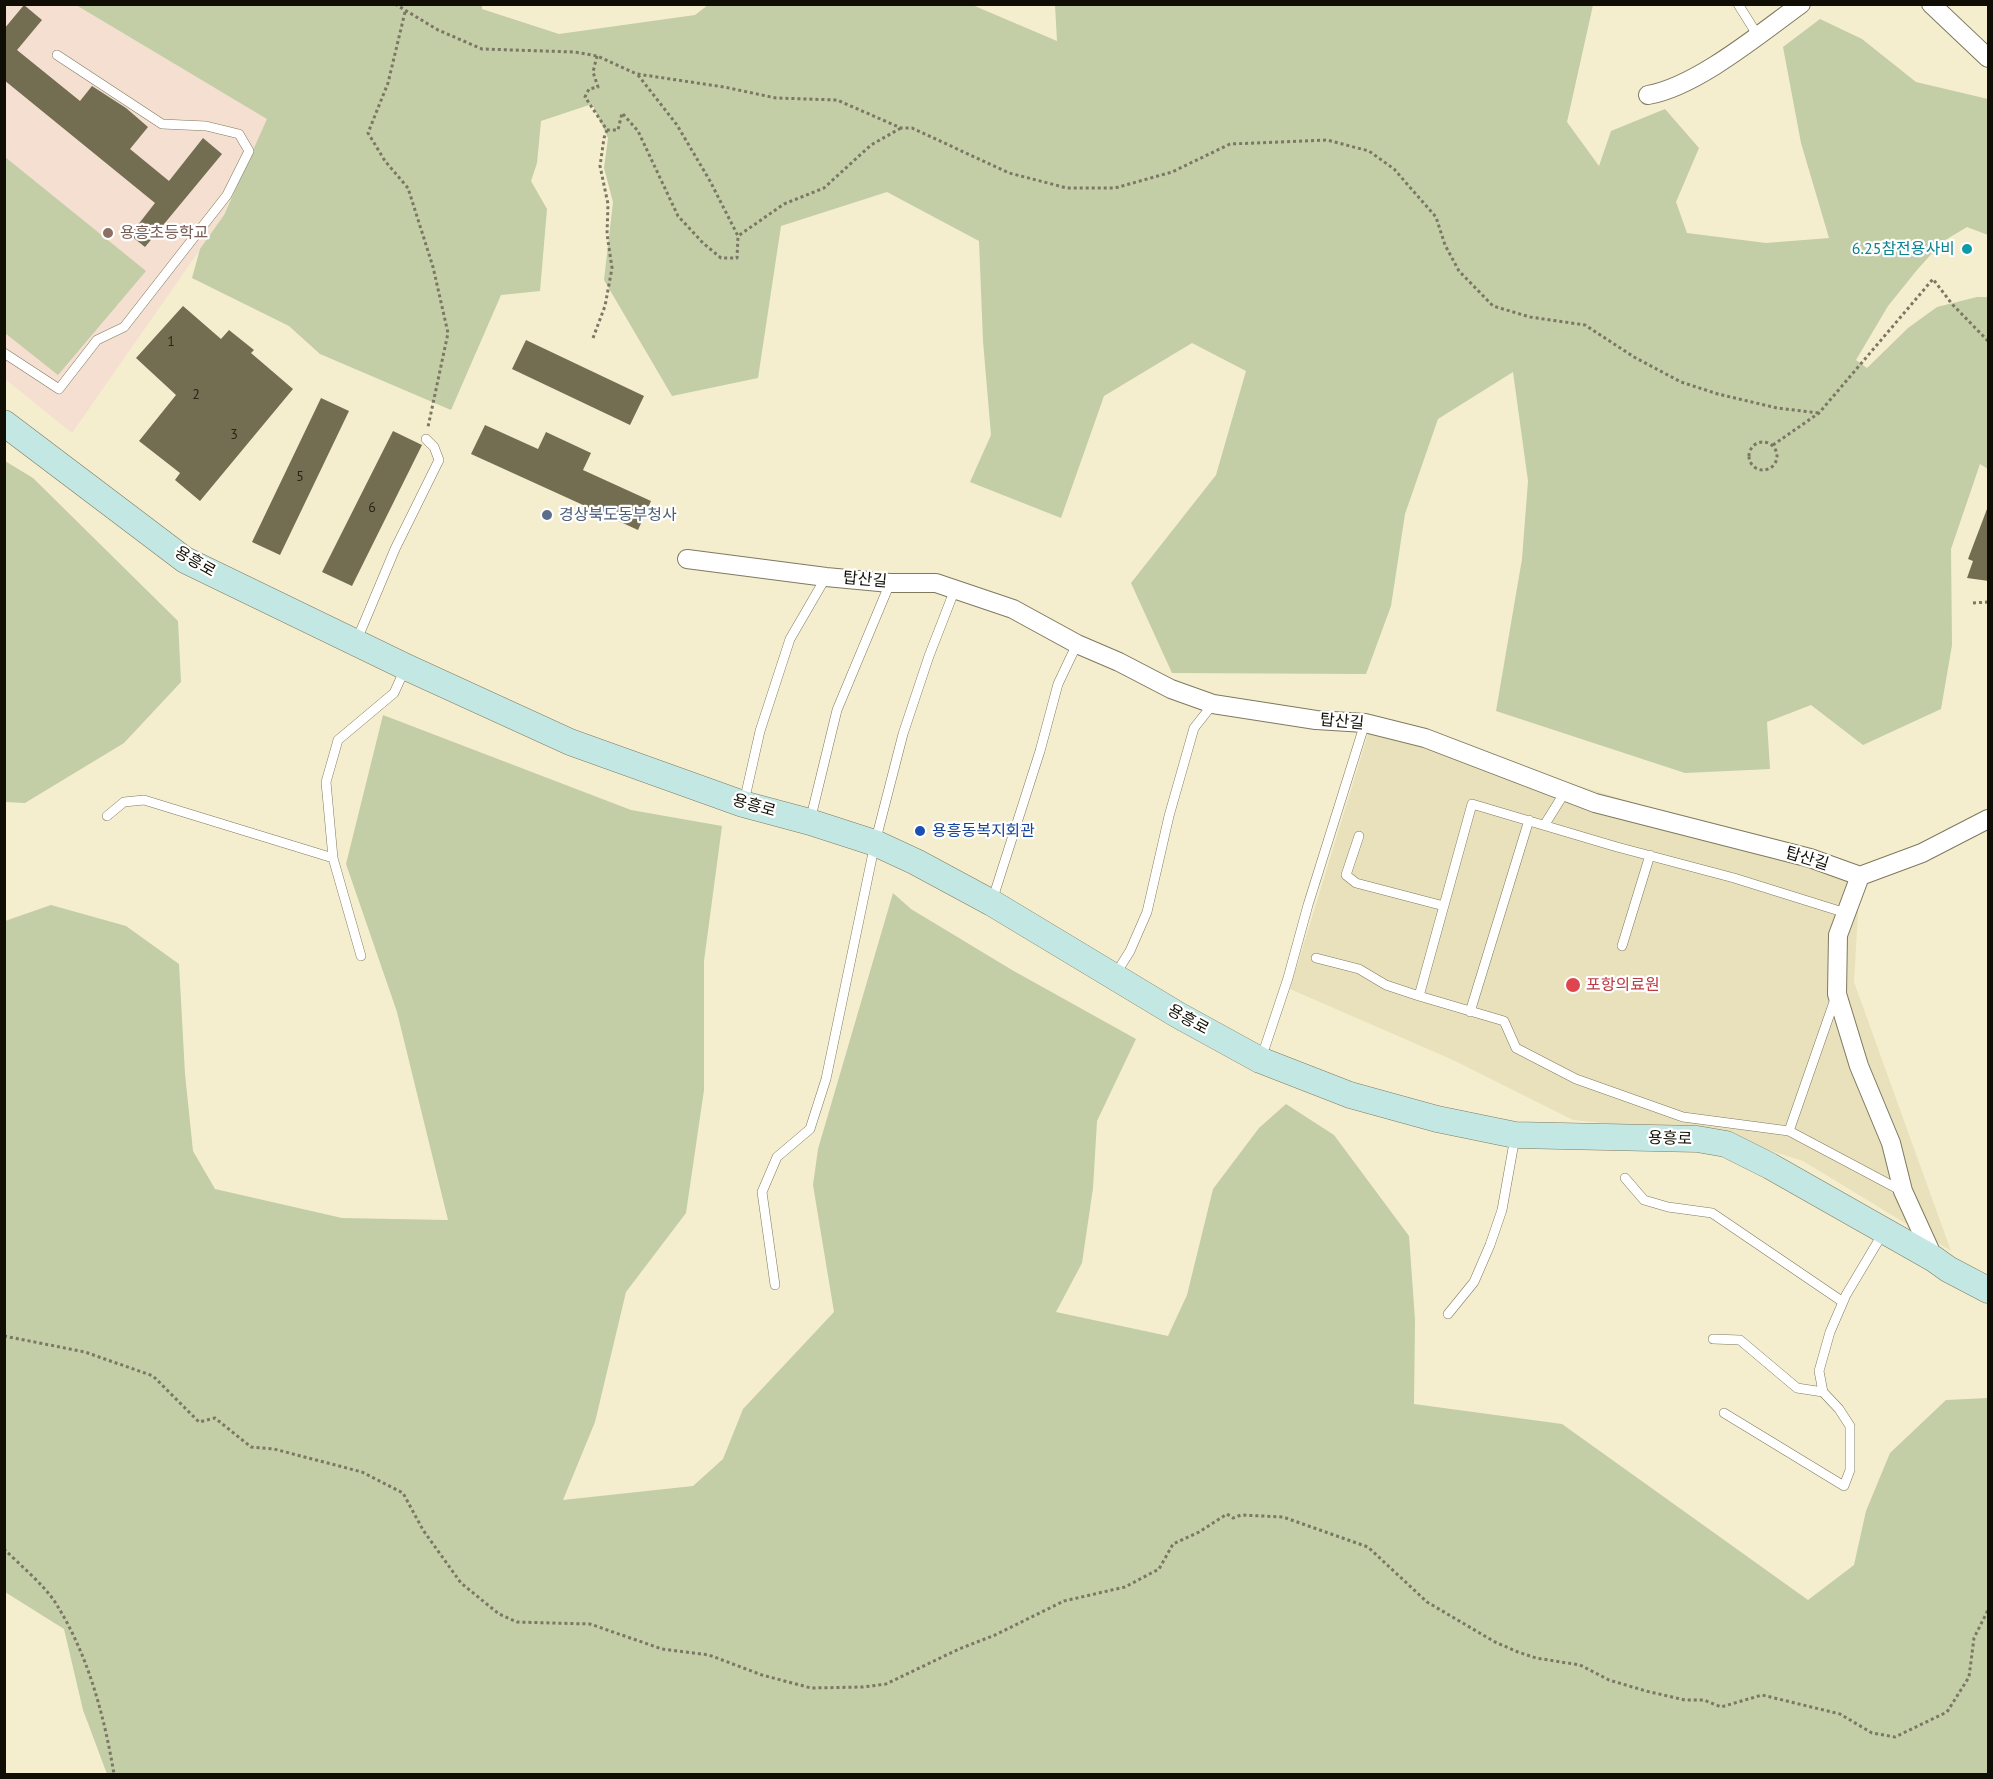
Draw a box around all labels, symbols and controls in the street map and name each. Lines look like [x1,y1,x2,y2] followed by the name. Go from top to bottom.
[120,223,208,243] place label: 용흥초등학교
[101,226,115,240] marker: 용흥초등학교
[1852,239,1955,259] place label: 6.25참전용사비
[1960,242,1974,256] marker: 6.25참전용사비
[167,334,175,350] house number: 1
[192,387,200,403] house number: 2
[230,427,238,443] house number: 3
[296,469,304,485] house number: 5
[368,500,376,516] house number: 6
[559,505,677,525] place label: 경상북도동부청사
[540,508,554,522] marker: 경상북도동부청사
[171,543,219,581] street label: 용흥로
[842,569,888,591] street label: 탑산길
[1319,711,1365,733] street label: 탑산길
[730,791,778,821] street label: 용흥로
[932,821,1035,841] place label: 용흥동복지회관
[913,824,927,838] marker: 용흥동복지회관
[1783,843,1831,875] street label: 탑산길
[1586,975,1660,995] place label: 포항의료원
[1564,976,1582,994] marker: 포항의료원
[1164,1001,1212,1039] street label: 용흥로
[1648,1129,1692,1149] street label: 용흥로

